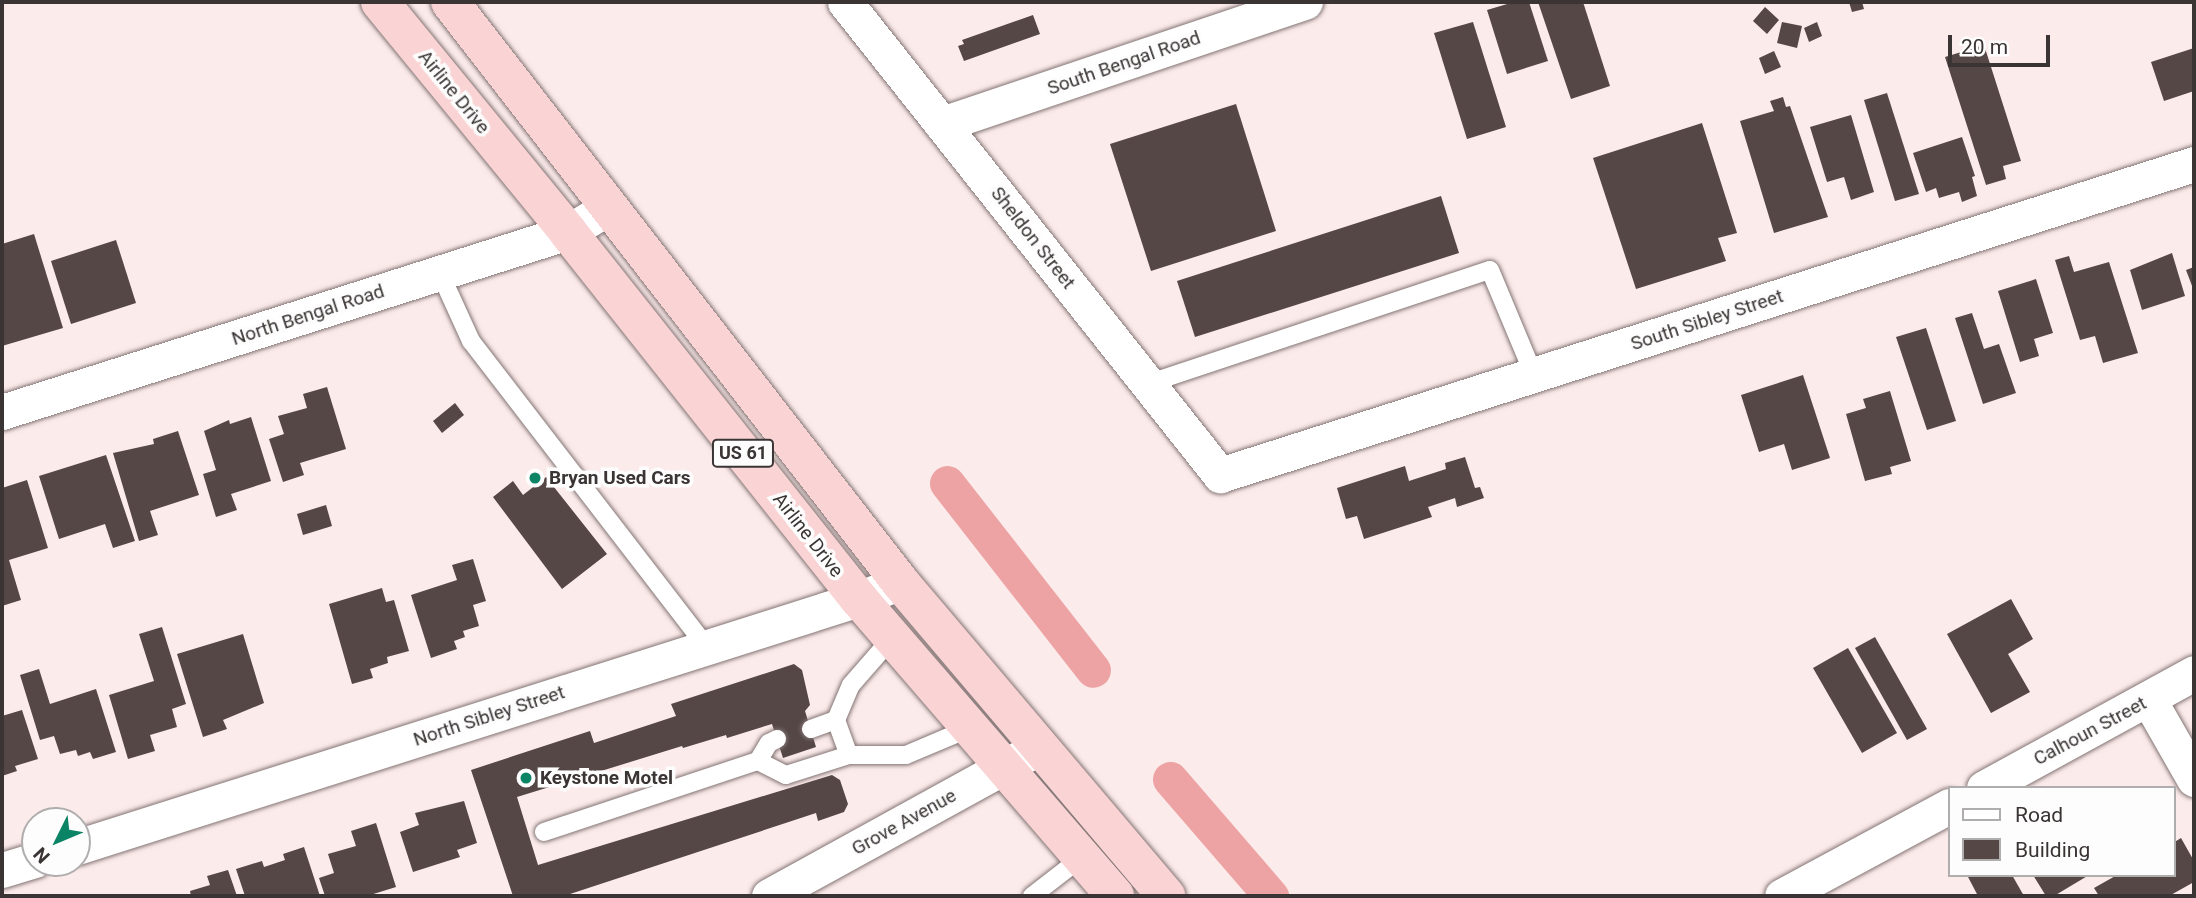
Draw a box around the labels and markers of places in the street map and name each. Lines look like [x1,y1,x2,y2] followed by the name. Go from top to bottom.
[549,467,690,489] place label: Bryan Used Cars
[527,470,543,486] marker: Bryan Used Cars
[540,767,673,789] place label: Keystone Motel
[518,770,534,786] marker: Keystone Motel

